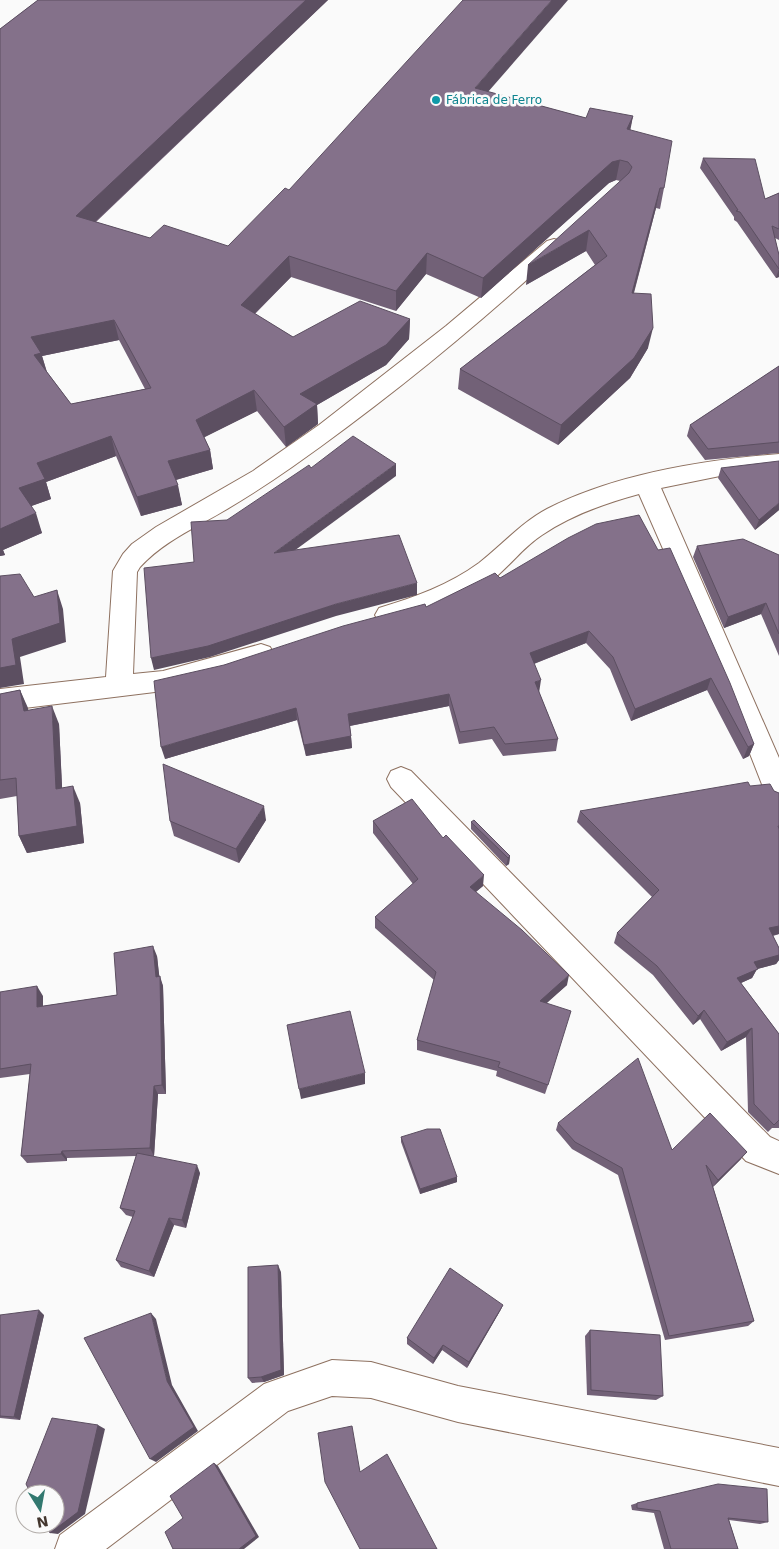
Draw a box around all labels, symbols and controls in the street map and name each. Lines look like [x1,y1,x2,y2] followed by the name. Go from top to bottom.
[446,93,542,107] place label: Fábrica de Ferro
[430,94,442,106] marker: Fábrica de Ferro
[15,1484,65,1534] north arrow
[35,1513,50,1531] text: N

